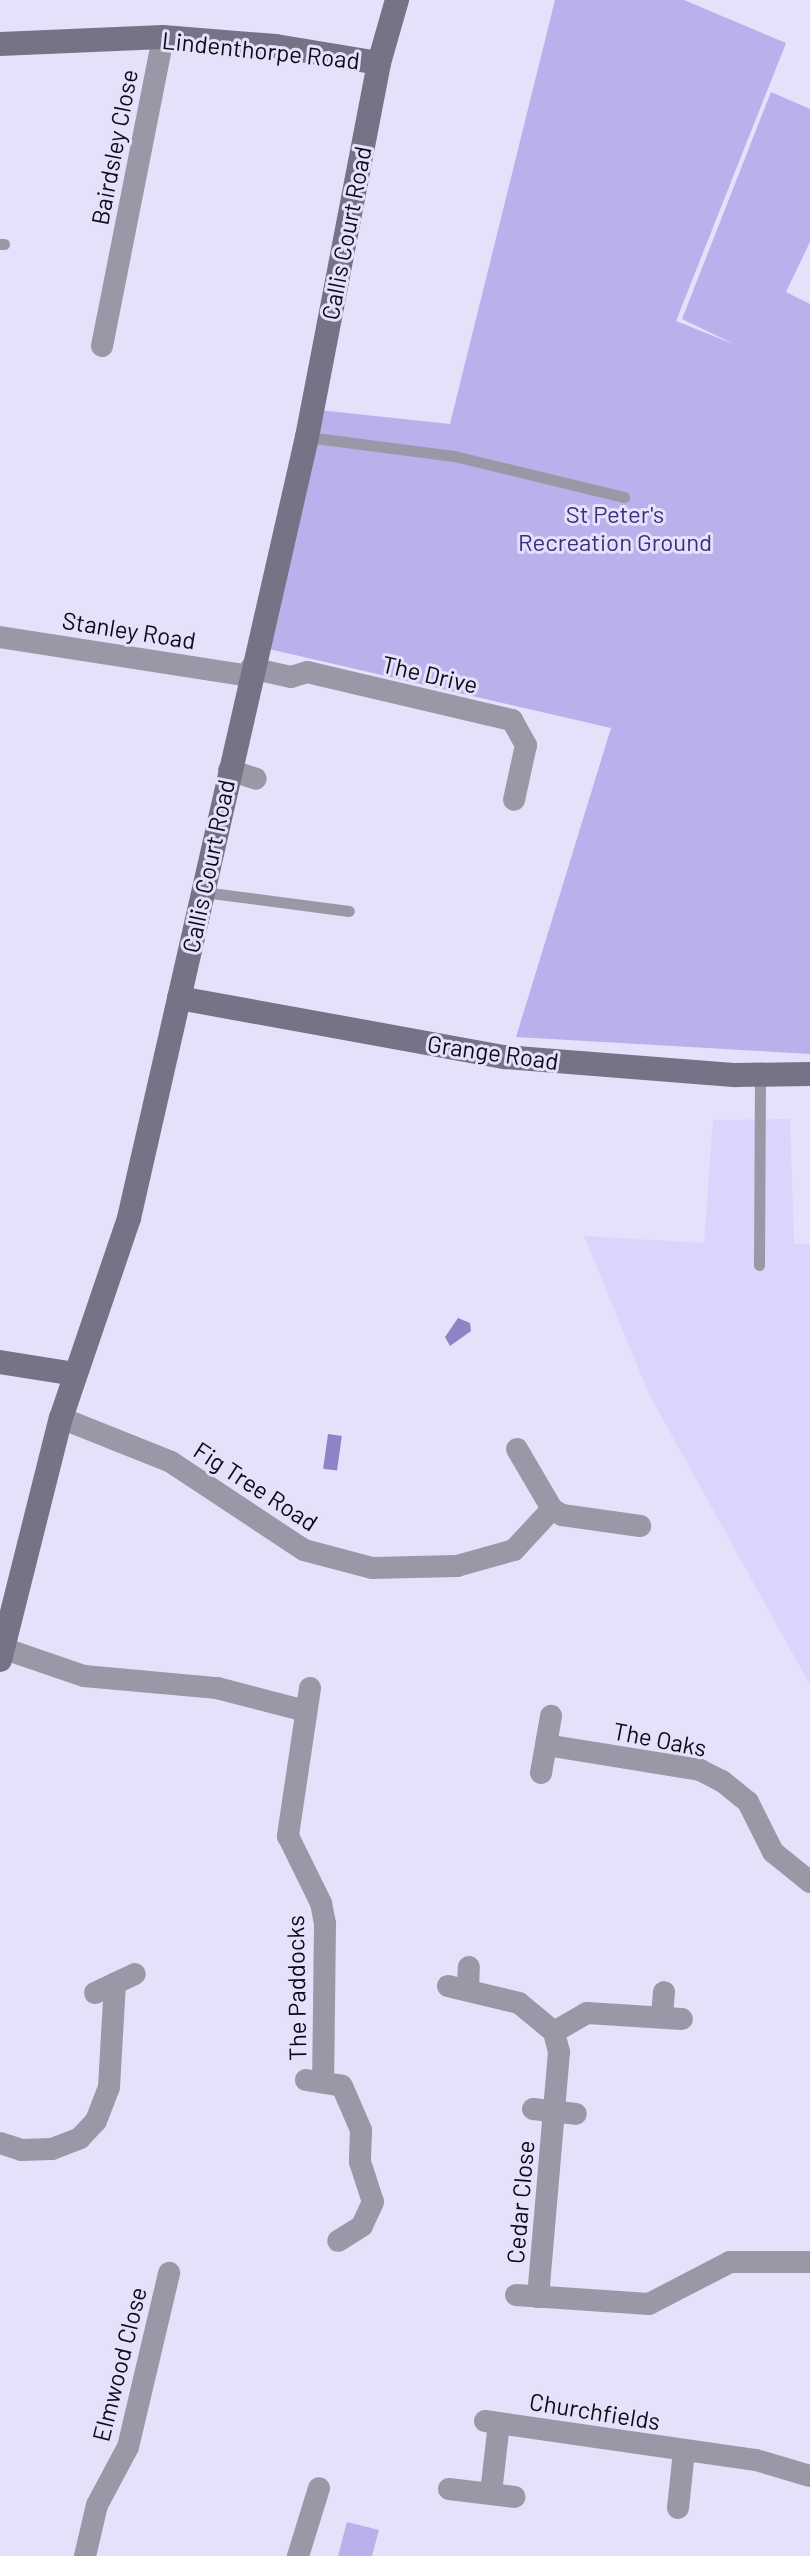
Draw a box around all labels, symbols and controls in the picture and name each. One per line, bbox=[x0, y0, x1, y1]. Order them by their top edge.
street label: Lindenthorpe Road bbox=[161, 25, 361, 75]
street label: Bairdsley Close bbox=[85, 67, 143, 227]
street label: Callis Court Road bbox=[315, 144, 377, 322]
park label: St Peter's Recreation Ground bbox=[518, 500, 712, 556]
street label: Stanley Road bbox=[60, 605, 198, 655]
street label: The Drive bbox=[379, 649, 481, 699]
street label: Callis Court Road bbox=[176, 777, 240, 955]
street label: Grange Road bbox=[426, 1029, 560, 1075]
street label: Fig Tree Road bbox=[189, 1435, 323, 1537]
street label: The Oaks bbox=[611, 1716, 709, 1762]
street label: The Paddocks bbox=[280, 1915, 312, 2061]
street label: Cedar Close bbox=[500, 2139, 540, 2265]
street label: Elmwood Close bbox=[86, 2284, 152, 2444]
street label: Churchfields bbox=[528, 2386, 662, 2436]

